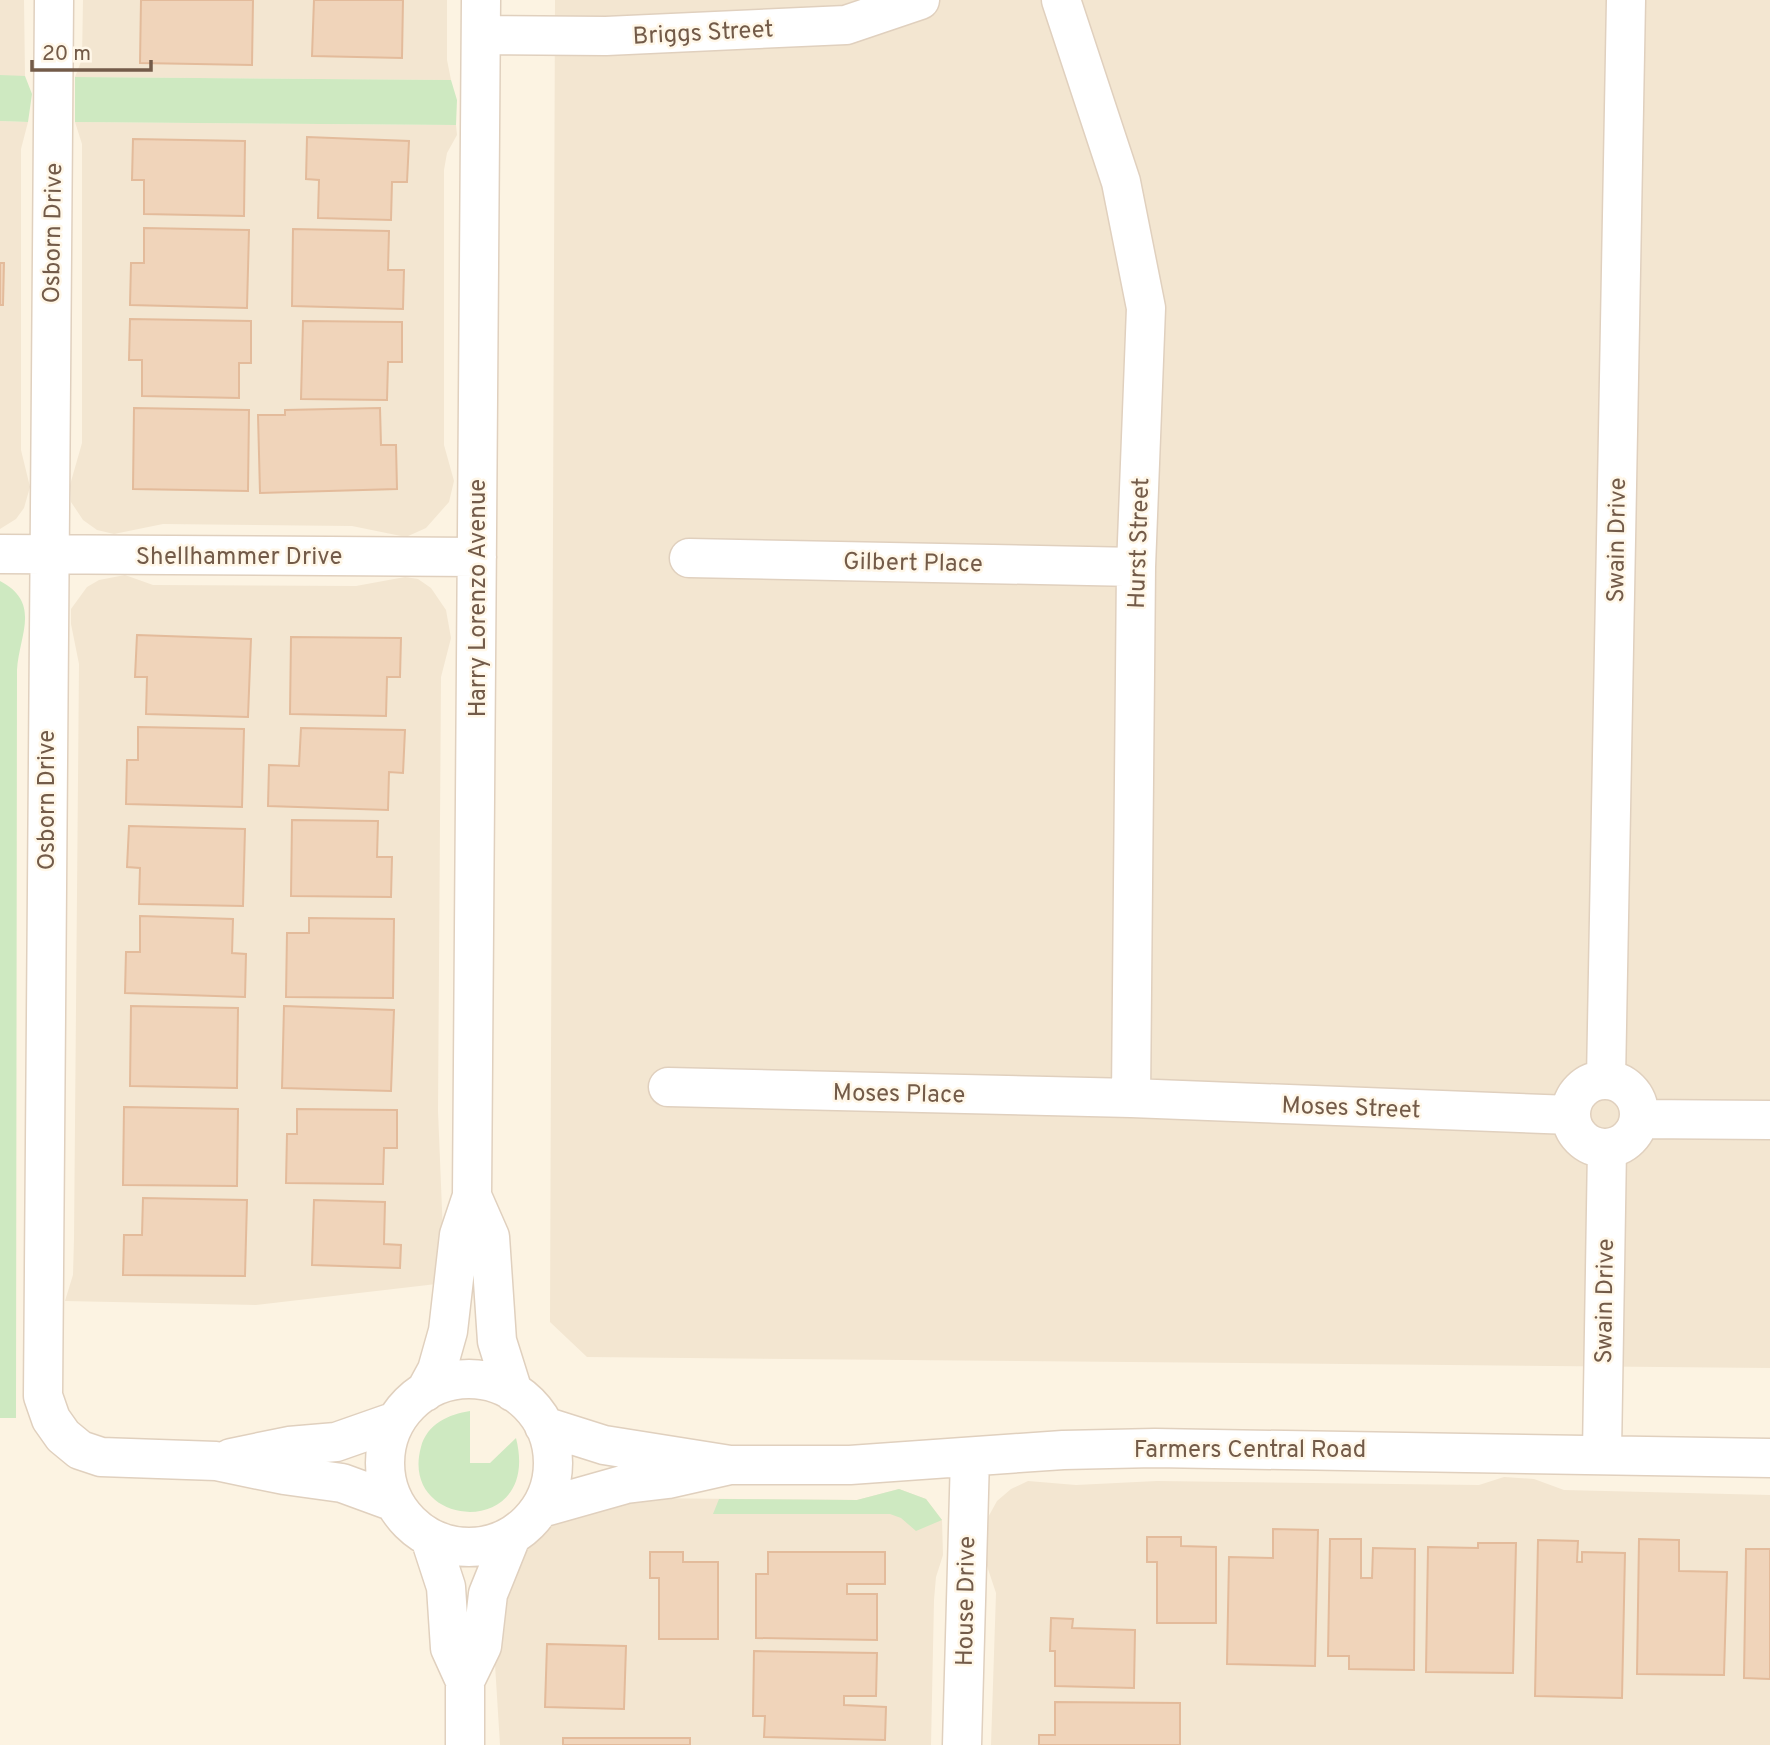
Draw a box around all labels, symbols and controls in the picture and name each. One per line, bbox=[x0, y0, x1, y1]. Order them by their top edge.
street label: Briggs Street bbox=[632, 15, 774, 53]
scale bar bbox=[32, 28, 150, 72]
text: 20 m bbox=[42, 41, 91, 68]
street label: Osborn Drive bbox=[38, 163, 70, 304]
street label: Hurst Street bbox=[1123, 477, 1157, 609]
street label: Swain Drive bbox=[1602, 477, 1634, 603]
street label: Harry Lorenzo Avenue bbox=[464, 479, 494, 717]
street label: Shellhammer Drive bbox=[136, 543, 342, 573]
street label: Gilbert Place bbox=[843, 548, 983, 580]
street label: Osborn Drive bbox=[33, 730, 63, 870]
street label: Moses Place bbox=[832, 1079, 966, 1111]
street label: Moses Street bbox=[1281, 1092, 1421, 1126]
street label: Swain Drive bbox=[1590, 1238, 1622, 1364]
street label: Farmers Central Road bbox=[1134, 1436, 1366, 1466]
street label: House Drive bbox=[951, 1536, 983, 1666]

